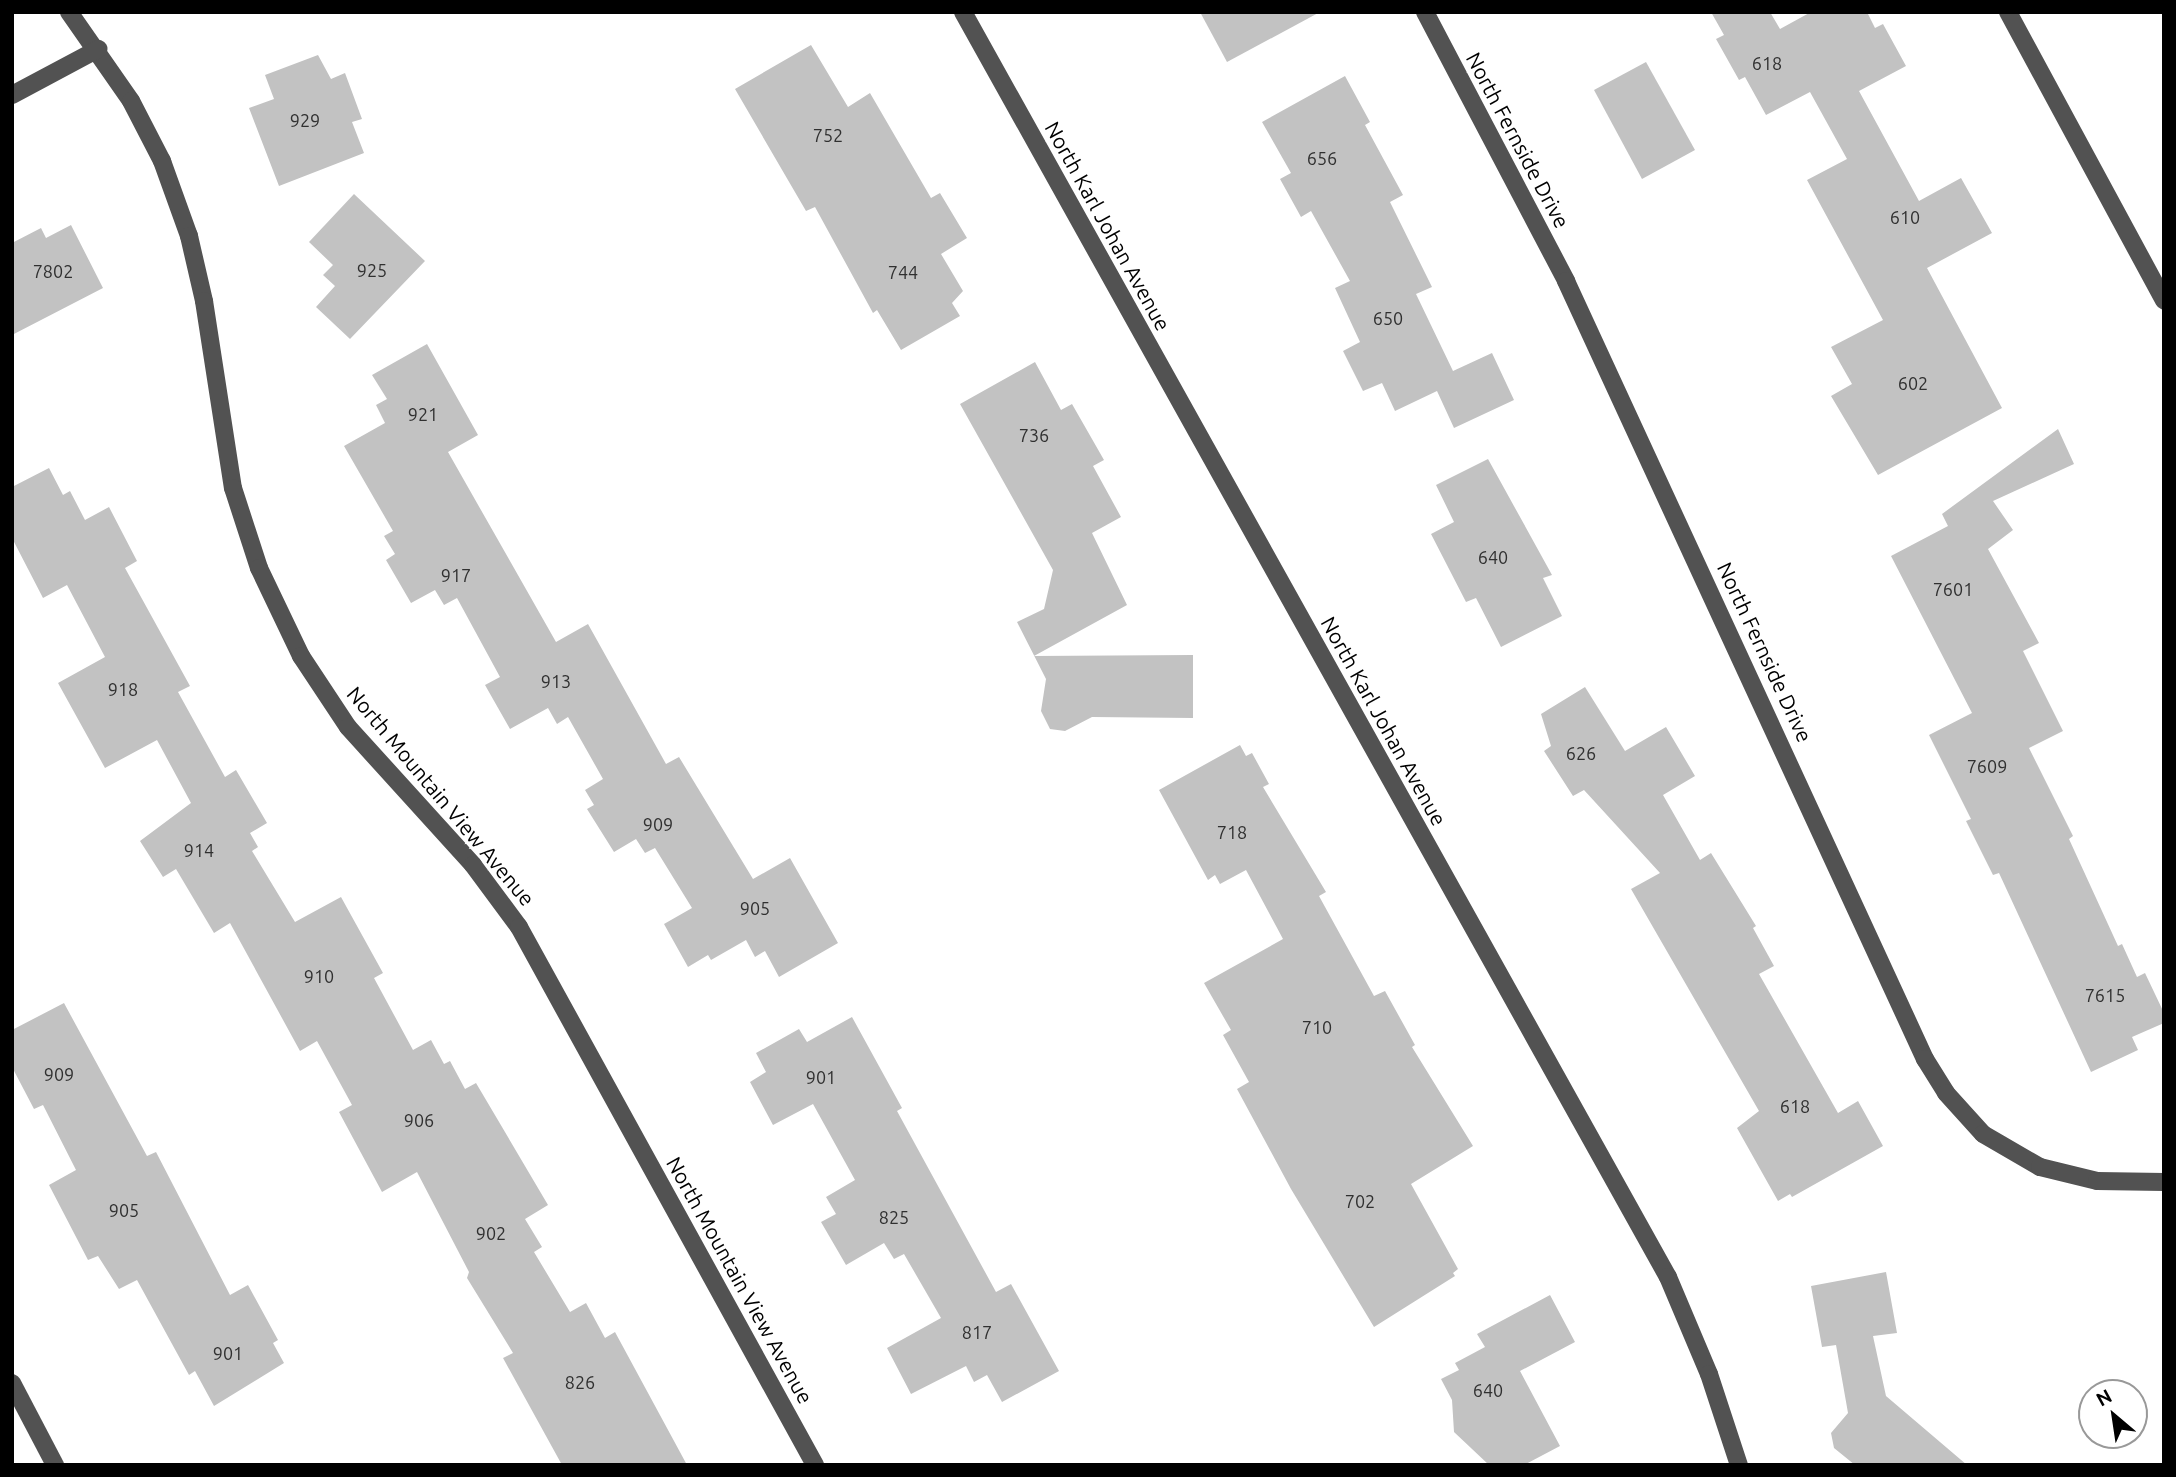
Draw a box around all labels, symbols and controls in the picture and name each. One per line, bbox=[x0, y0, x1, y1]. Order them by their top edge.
street label: North Fernside Drive bbox=[1461, 48, 1575, 232]
house number: 618 bbox=[1752, 52, 1782, 74]
house number: 929 bbox=[290, 109, 320, 131]
street label: North Karl Johan Avenue bbox=[1040, 117, 1176, 335]
house number: 752 bbox=[813, 124, 843, 146]
house number: 656 bbox=[1307, 147, 1337, 169]
house number: 610 bbox=[1890, 206, 1920, 228]
house number: 925 bbox=[357, 259, 387, 281]
house number: 7802 bbox=[33, 260, 73, 282]
house number: 744 bbox=[888, 261, 918, 283]
house number: 650 bbox=[1373, 307, 1403, 329]
house number: 602 bbox=[1898, 372, 1928, 394]
house number: 921 bbox=[408, 403, 438, 425]
house number: 736 bbox=[1019, 424, 1049, 446]
house number: 640 bbox=[1478, 546, 1508, 568]
street label: North Fernside Drive bbox=[1712, 558, 1818, 746]
house number: 917 bbox=[441, 564, 471, 586]
house number: 7601 bbox=[1933, 578, 1973, 600]
street label: North Karl Johan Avenue bbox=[1316, 612, 1452, 830]
house number: 913 bbox=[541, 670, 571, 692]
house number: 918 bbox=[108, 678, 138, 700]
street label: North Mountain View Avenue bbox=[342, 681, 540, 911]
house number: 626 bbox=[1566, 742, 1596, 764]
house number: 7609 bbox=[1967, 755, 2007, 777]
house number: 909 bbox=[643, 813, 673, 835]
house number: 718 bbox=[1217, 821, 1247, 843]
house number: 914 bbox=[184, 839, 214, 861]
house number: 905 bbox=[740, 897, 770, 919]
house number: 910 bbox=[304, 965, 334, 987]
house number: 7615 bbox=[2085, 984, 2125, 1006]
house number: 710 bbox=[1302, 1016, 1332, 1038]
house number: 909 bbox=[44, 1063, 74, 1085]
house number: 901 bbox=[806, 1066, 836, 1088]
house number: 618 bbox=[1780, 1095, 1810, 1117]
house number: 906 bbox=[404, 1109, 434, 1131]
street label: North Mountain View Avenue bbox=[662, 1152, 818, 1408]
house number: 702 bbox=[1345, 1190, 1375, 1212]
house number: 905 bbox=[109, 1199, 139, 1221]
house number: 825 bbox=[879, 1206, 909, 1228]
house number: 902 bbox=[476, 1222, 506, 1244]
house number: 817 bbox=[962, 1321, 992, 1343]
house number: 901 bbox=[213, 1342, 243, 1364]
house number: 826 bbox=[565, 1371, 595, 1393]
house number: 640 bbox=[1473, 1379, 1503, 1401]
north arrow bbox=[2078, 1379, 2148, 1449]
text: N bbox=[2092, 1384, 2115, 1410]

